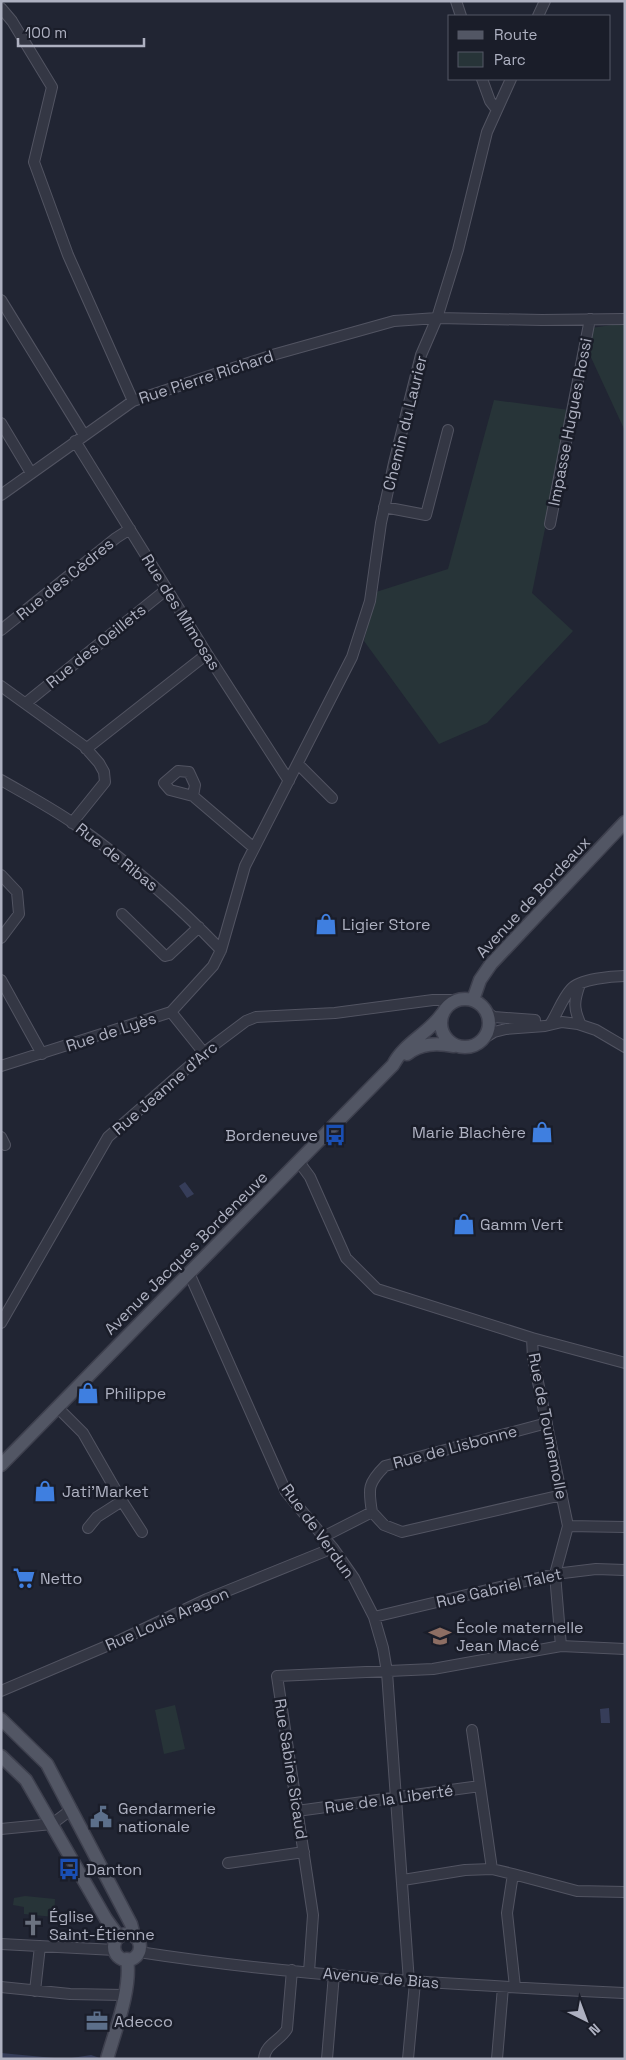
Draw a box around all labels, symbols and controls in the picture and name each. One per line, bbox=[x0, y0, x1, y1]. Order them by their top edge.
scale bar bbox=[18, 15, 144, 47]
legend bbox=[448, 15, 611, 80]
text: 100 m bbox=[25, 23, 67, 42]
text: Route bbox=[494, 25, 538, 44]
text: Parc bbox=[494, 50, 526, 69]
street label: Impasse Hugues Rossi bbox=[543, 336, 597, 508]
street label: Rue Pierre Richard bbox=[136, 345, 276, 409]
street label: Chemin du Laurier bbox=[378, 353, 432, 493]
street label: Rue des Cèdres bbox=[12, 533, 118, 625]
street label: Rue des Mimosas bbox=[137, 550, 225, 674]
street label: Rue des Oeillets bbox=[42, 599, 150, 693]
street label: Rue de Ribas bbox=[71, 818, 163, 896]
street label: Avenue de Bordeaux bbox=[471, 832, 595, 962]
shop icon: Ligier Store bbox=[313, 911, 339, 937]
place label: Ligier Store bbox=[342, 914, 430, 935]
street label: Rue de Lyès bbox=[63, 1008, 159, 1056]
street label: Rue Jeanne d'Arc bbox=[108, 1037, 222, 1139]
shop icon: Marie Blachère bbox=[529, 1119, 555, 1145]
bus stop icon: Bordeneuve bbox=[322, 1122, 348, 1148]
place label: Marie Blachère bbox=[412, 1122, 526, 1143]
place label: Bordeneuve bbox=[225, 1125, 318, 1146]
street label: Avenue Jacques Bordeneuve bbox=[100, 1167, 272, 1339]
shop icon: Gamm Vert bbox=[451, 1211, 477, 1237]
place label: Gamm Vert bbox=[480, 1214, 563, 1235]
street label: Rue de Toumemolle bbox=[524, 1351, 572, 1501]
shop icon: Philippe bbox=[75, 1380, 101, 1406]
place label: Philippe bbox=[105, 1383, 166, 1404]
street label: Rue de Lisbonne bbox=[391, 1420, 519, 1474]
shop icon: Jati'Market bbox=[32, 1478, 58, 1504]
street label: Rue de Verdun bbox=[277, 1480, 359, 1582]
place label: Jati'Market bbox=[62, 1481, 149, 1502]
street label: Rue Gabriel Talet bbox=[434, 1563, 564, 1613]
supermarket icon: Netto bbox=[11, 1565, 37, 1591]
place label: Netto bbox=[40, 1568, 83, 1589]
street label: Rue Louis Aragon bbox=[102, 1582, 232, 1656]
place label: École maternelle Jean Macé bbox=[456, 1617, 584, 1656]
school or university icon: École maternelle Jean Macé bbox=[427, 1623, 453, 1649]
street label: Rue Sabine Sicaud bbox=[269, 1697, 313, 1841]
street label: Rue de la Liberté bbox=[323, 1780, 455, 1818]
place label: Gendarmerie nationale bbox=[118, 1798, 216, 1837]
public building icon: Gendarmerie nationale bbox=[88, 1804, 114, 1830]
bus stop icon: Danton bbox=[56, 1856, 82, 1882]
place label: Danton bbox=[86, 1859, 142, 1880]
place label: Église Saint-Étienne bbox=[49, 1906, 155, 1945]
church icon: Église Saint-Étienne bbox=[20, 1912, 46, 1938]
street label: Avenue de Bias bbox=[322, 1962, 440, 1994]
north arrow bbox=[561, 1995, 611, 2045]
office icon: Adecco bbox=[84, 2008, 110, 2034]
place label: Adecco bbox=[114, 2011, 173, 2032]
text: N bbox=[585, 2020, 604, 2039]

